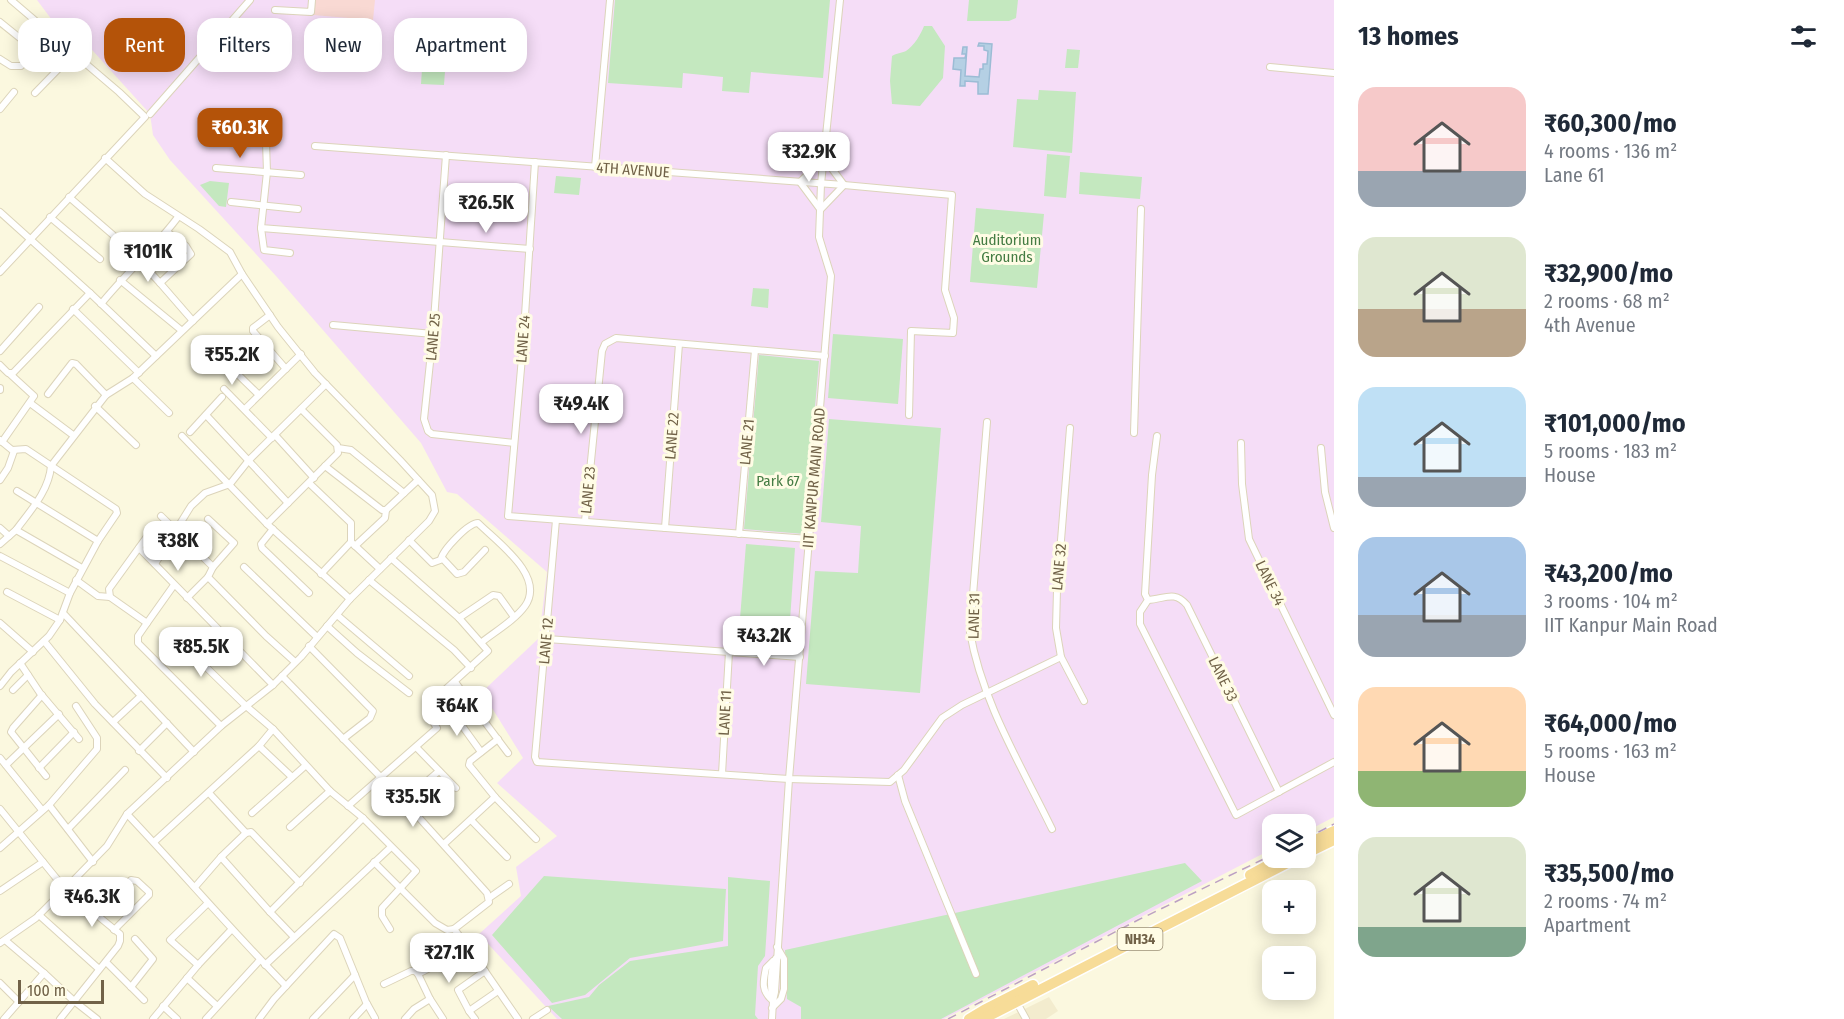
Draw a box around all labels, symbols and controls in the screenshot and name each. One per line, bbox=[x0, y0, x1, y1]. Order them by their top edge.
chip: Buy bbox=[18, 18, 92, 72]
chip: Rent bbox=[104, 18, 185, 72]
chip: Filters bbox=[197, 18, 292, 72]
chip: New bbox=[304, 18, 382, 72]
chip: Apartment bbox=[394, 18, 527, 72]
icon: filters bbox=[1787, 20, 1820, 53]
text: 13 homes bbox=[1358, 21, 1459, 52]
pin: ₹60.3K bbox=[191, 108, 289, 159]
text: ₹60,300/mo bbox=[1544, 108, 1677, 139]
icon: home bbox=[1406, 111, 1478, 183]
text: ₹60.3K bbox=[211, 115, 269, 139]
pin: ₹32.9K bbox=[760, 132, 858, 183]
text: ₹32.9K bbox=[782, 139, 836, 163]
text: 4 rooms · 136 m² bbox=[1544, 139, 1677, 163]
street label: 4TH AVENUE bbox=[596, 158, 670, 182]
text: Lane 61 bbox=[1544, 163, 1604, 187]
pin: ₹26.5K bbox=[437, 183, 535, 234]
text: ₹26.5K bbox=[458, 190, 514, 214]
park label: Auditorium Grounds bbox=[973, 231, 1041, 266]
pin: ₹101K bbox=[106, 232, 190, 283]
text: ₹101K bbox=[124, 239, 172, 263]
text: ₹32,900/mo bbox=[1544, 258, 1673, 289]
icon: home bbox=[1406, 261, 1478, 333]
text: 2 rooms · 68 m² bbox=[1544, 289, 1670, 313]
street label: LANE 25 bbox=[422, 312, 444, 362]
text: 4th Avenue bbox=[1544, 313, 1636, 337]
street label: LANE 24 bbox=[512, 315, 534, 363]
pin: ₹55.2K bbox=[183, 335, 281, 386]
text: ₹55.2K bbox=[205, 342, 259, 366]
pin: ₹49.4K bbox=[532, 384, 630, 435]
text: ₹49.4K bbox=[553, 391, 609, 415]
street label: IIT KANPUR MAIN ROAD bbox=[799, 407, 829, 549]
text: ₹101,000/mo bbox=[1544, 408, 1686, 439]
street label: LANE 22 bbox=[661, 411, 683, 460]
icon: home bbox=[1406, 411, 1478, 483]
street label: LANE 21 bbox=[736, 418, 758, 466]
text: 5 rooms · 183 m² bbox=[1544, 439, 1677, 463]
text: House bbox=[1544, 463, 1596, 487]
street label: LANE 23 bbox=[577, 465, 599, 514]
park label: Park 67 bbox=[756, 472, 800, 490]
pin: ₹38K bbox=[142, 521, 214, 572]
text: ₹38K bbox=[157, 528, 199, 552]
street label: LANE 32 bbox=[1048, 542, 1070, 591]
street label: LANE 34 bbox=[1251, 557, 1289, 609]
text: ₹43,200/mo bbox=[1544, 558, 1673, 589]
icon: home bbox=[1406, 561, 1478, 633]
text: 3 rooms · 104 m² bbox=[1544, 589, 1678, 613]
street label: LANE 31 bbox=[965, 593, 983, 639]
text: IIT Kanpur Main Road bbox=[1544, 613, 1718, 637]
pin: ₹43.2K bbox=[715, 616, 813, 667]
street label: LANE 12 bbox=[535, 617, 557, 665]
text: ₹43.2K bbox=[737, 623, 791, 647]
pin: ₹85.5K bbox=[152, 627, 250, 678]
text: ₹85.5K bbox=[173, 634, 229, 658]
street label: LANE 33 bbox=[1204, 654, 1242, 705]
pin: ₹64K bbox=[421, 686, 493, 737]
street label: LANE 11 bbox=[715, 690, 735, 736]
text: ₹64K bbox=[436, 693, 478, 717]
text: ₹64,000/mo bbox=[1544, 708, 1677, 739]
icon: home bbox=[1406, 711, 1478, 783]
text: 5 rooms · 163 m² bbox=[1544, 739, 1677, 763]
text: House bbox=[1544, 763, 1596, 787]
pin: ₹35.5K bbox=[364, 777, 462, 828]
text: ₹35.5K bbox=[385, 784, 441, 808]
map controls bbox=[1262, 814, 1316, 1000]
button: layers bbox=[1262, 814, 1316, 868]
text: ₹35,500/mo bbox=[1544, 858, 1674, 889]
icon: home bbox=[1406, 861, 1478, 933]
pin: ₹46.3K bbox=[43, 877, 141, 928]
button: + bbox=[1262, 880, 1316, 934]
text: ₹46.3K bbox=[64, 884, 120, 908]
text: 2 rooms · 74 m² bbox=[1544, 889, 1667, 913]
text: Apartment bbox=[1544, 913, 1631, 937]
road number: NH34 bbox=[1118, 928, 1162, 950]
pin: ₹27.1K bbox=[400, 933, 498, 984]
text: ₹27.1K bbox=[424, 940, 474, 964]
button: − bbox=[1262, 946, 1316, 1000]
scale bar bbox=[18, 977, 104, 1004]
text: 100 m bbox=[27, 981, 66, 1000]

